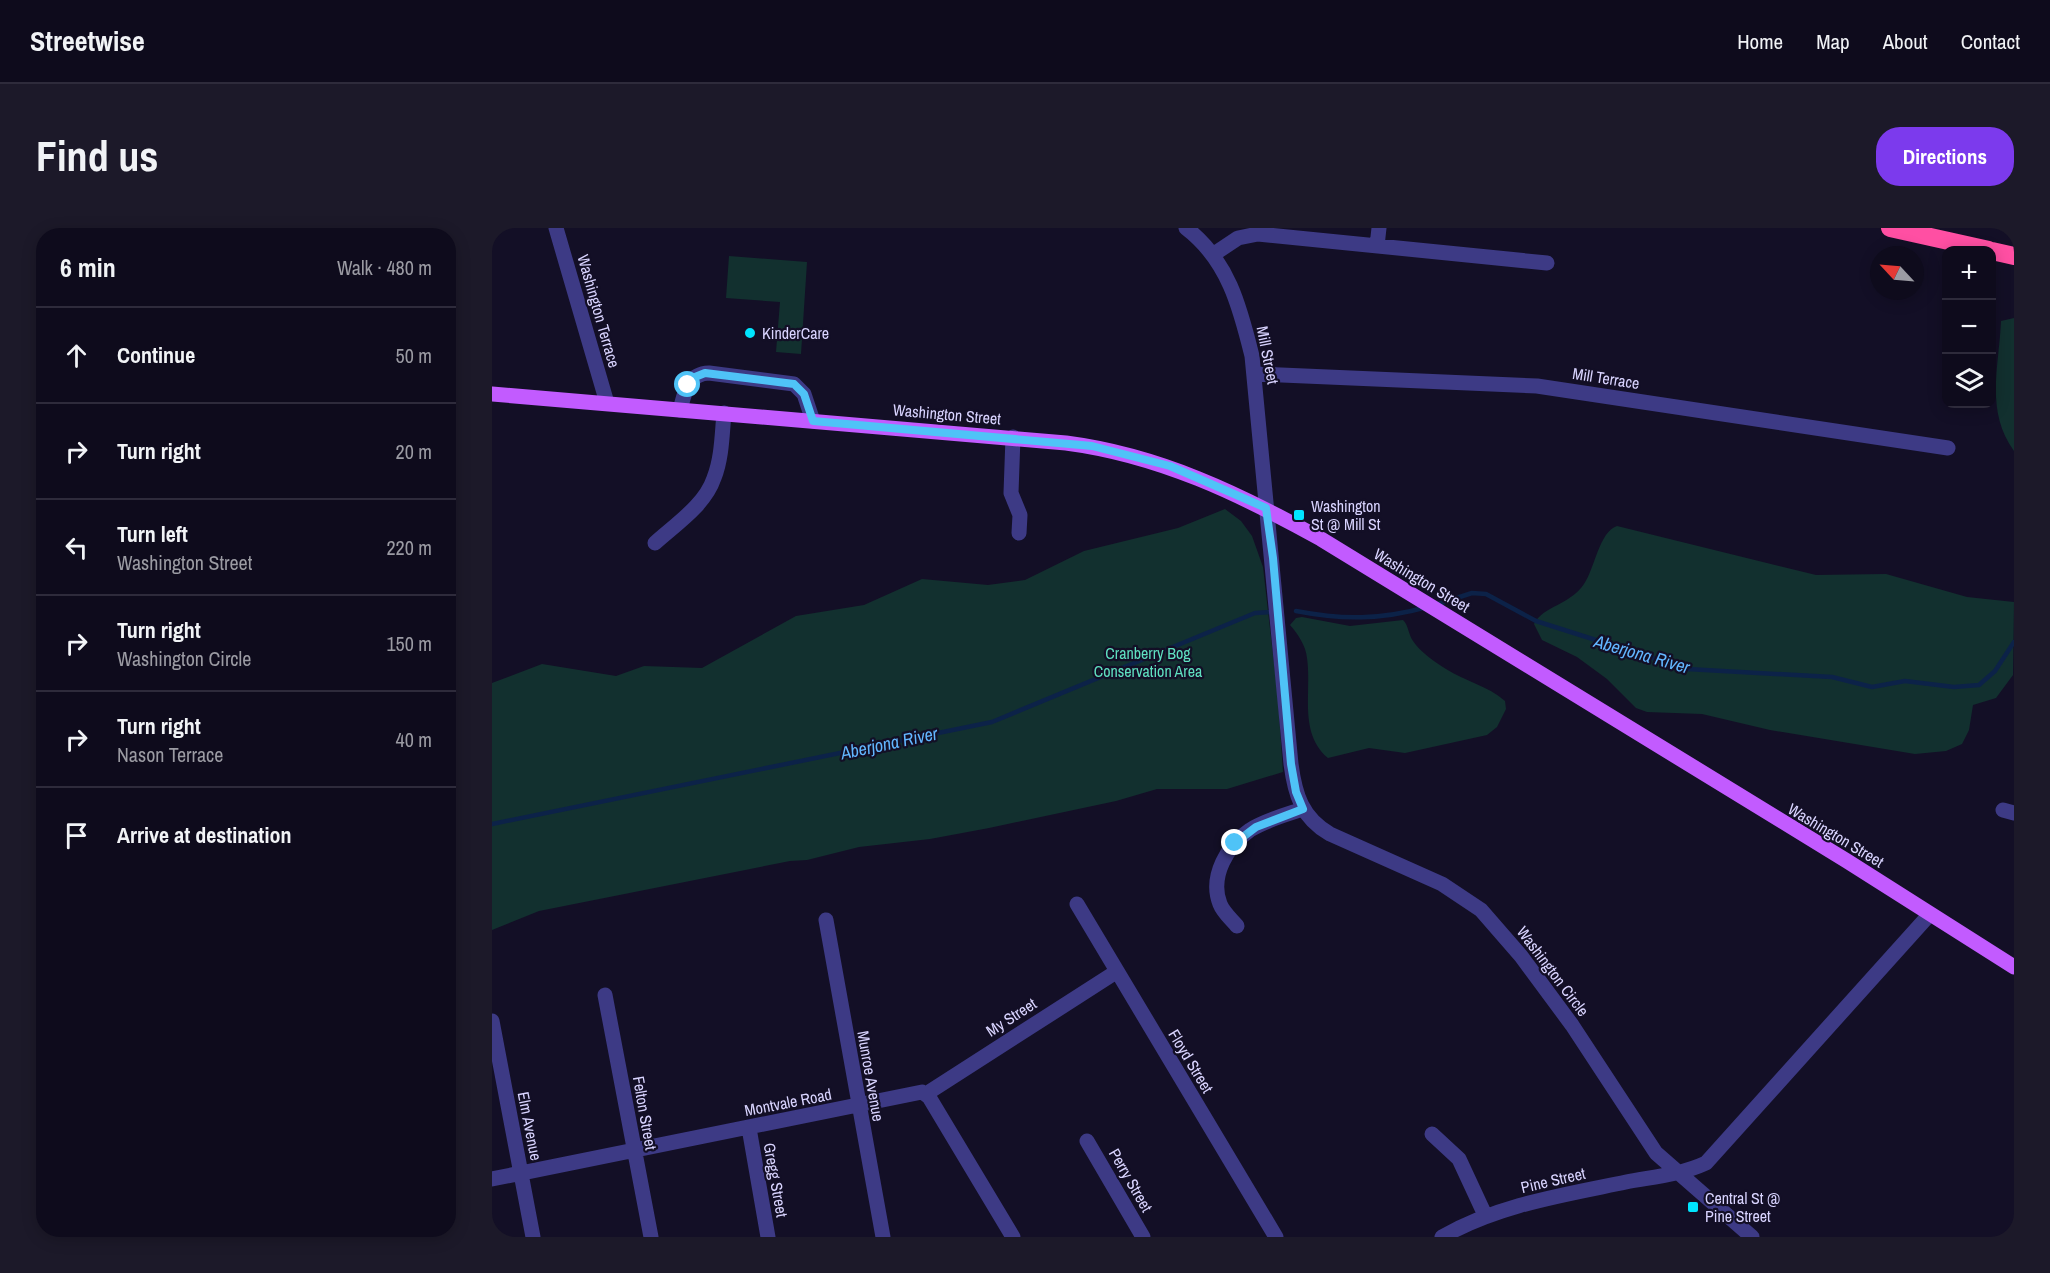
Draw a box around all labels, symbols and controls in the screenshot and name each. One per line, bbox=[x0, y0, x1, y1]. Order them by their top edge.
text: Streetwise bbox=[30, 22, 145, 60]
text: Home bbox=[1737, 27, 1783, 56]
text: Map bbox=[1816, 27, 1850, 56]
text: About bbox=[1883, 27, 1928, 56]
text: Contact bbox=[1961, 27, 2020, 56]
button: Directions bbox=[1876, 127, 2014, 186]
text: Find us bbox=[36, 128, 158, 184]
north arrow bbox=[1870, 246, 1924, 300]
map controls bbox=[1942, 246, 1996, 408]
button: + bbox=[1942, 246, 1996, 300]
text: 6 min bbox=[60, 250, 116, 285]
street label: Washington Terrace bbox=[572, 252, 626, 370]
text: Walk · 480 m bbox=[337, 254, 432, 281]
button: − bbox=[1942, 300, 1996, 354]
place label: KinderCare bbox=[762, 322, 829, 344]
street label: Mill Street bbox=[1252, 324, 1284, 386]
marker: KinderCare bbox=[743, 326, 757, 340]
icon: ahead bbox=[60, 339, 93, 372]
text: Continue bbox=[117, 340, 195, 370]
text: 50 m bbox=[396, 342, 432, 369]
button: layers bbox=[1942, 354, 1996, 408]
street label: Mill Terrace bbox=[1571, 362, 1641, 394]
route start bbox=[674, 371, 700, 397]
street label: Washington Street bbox=[892, 398, 1002, 430]
icon: right bbox=[60, 435, 93, 468]
text: Turn right bbox=[117, 436, 201, 466]
text: 20 m bbox=[396, 438, 432, 465]
place label: Washington St @ Mill St bbox=[1311, 495, 1381, 535]
marker: Washington St @ Mill St bbox=[1292, 508, 1306, 522]
text: Turn left bbox=[117, 519, 188, 549]
icon: left bbox=[60, 531, 93, 564]
text: 220 m bbox=[386, 534, 432, 561]
street label: Washington Street bbox=[1370, 543, 1474, 617]
text: Washington Street bbox=[117, 549, 252, 576]
text: Turn right bbox=[117, 615, 201, 645]
icon: right bbox=[60, 627, 93, 660]
water label: Aberjona River bbox=[1590, 628, 1694, 680]
text: 150 m bbox=[386, 630, 432, 657]
park label: Cranberry Bog Conservation Area bbox=[1094, 642, 1203, 682]
text: Washington Circle bbox=[117, 645, 251, 672]
text: Turn right bbox=[117, 711, 201, 741]
water label: Aberjona River bbox=[837, 720, 941, 766]
icon: right bbox=[60, 723, 93, 756]
text: 40 m bbox=[396, 726, 432, 753]
text: Nason Terrace bbox=[117, 741, 223, 768]
street label: Washington Street bbox=[1784, 798, 1888, 872]
icon: arrive bbox=[60, 819, 93, 852]
text: Arrive at destination bbox=[117, 820, 291, 850]
route end bbox=[1221, 829, 1247, 855]
street label: Washington Circle bbox=[1512, 921, 1594, 1021]
street label: My Street bbox=[981, 992, 1041, 1042]
street label: Floyd Street bbox=[1163, 1025, 1219, 1097]
street label: Munroe Avenue bbox=[852, 1029, 890, 1123]
street label: Felton Street bbox=[628, 1074, 662, 1152]
street label: Montvale Road bbox=[743, 1083, 833, 1121]
street label: Elm Avenue bbox=[513, 1090, 547, 1162]
street label: Gregg Street bbox=[759, 1141, 793, 1219]
street label: Perry Street bbox=[1104, 1144, 1158, 1216]
street label: Pine Street bbox=[1519, 1162, 1588, 1198]
place label: Central St @ Pine Street bbox=[1705, 1187, 1780, 1227]
marker: Central St @ Pine Street bbox=[1686, 1200, 1700, 1214]

